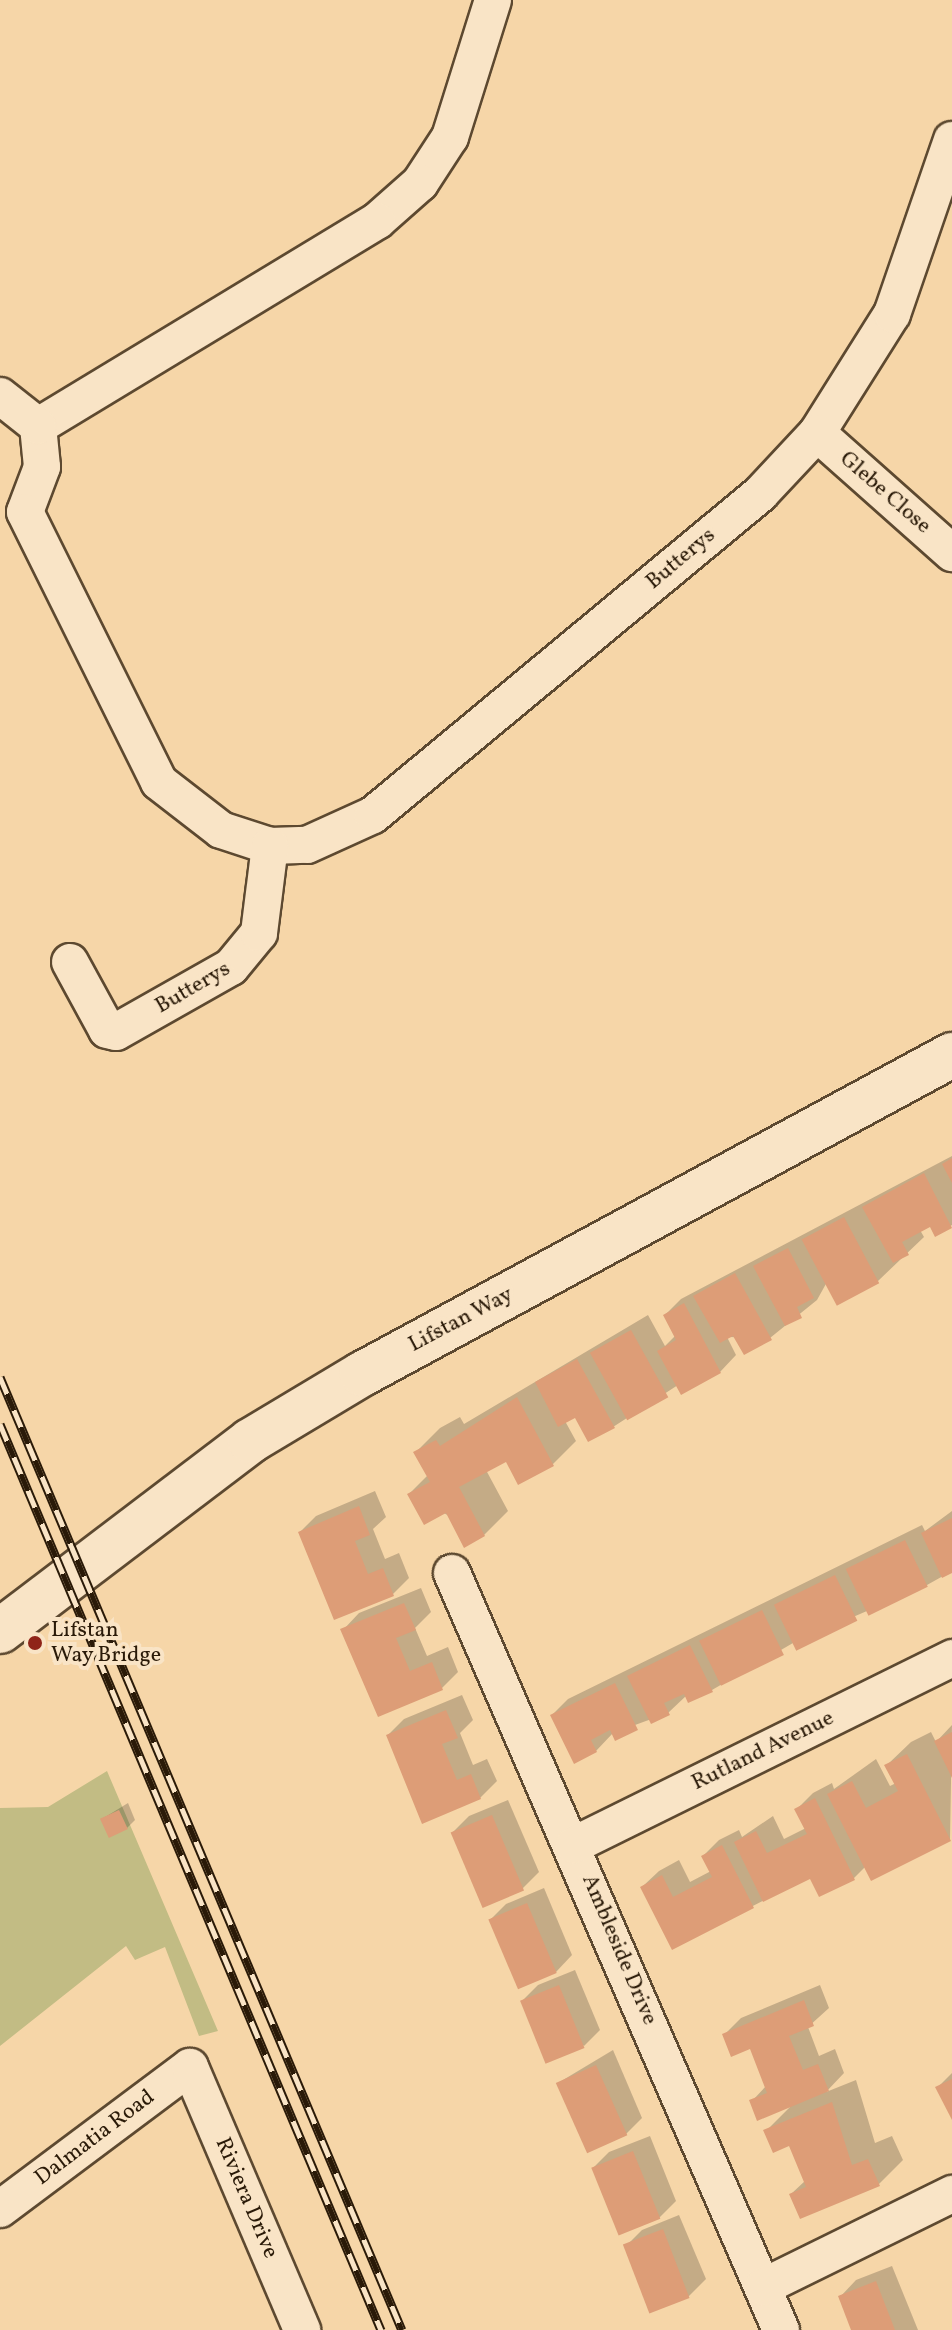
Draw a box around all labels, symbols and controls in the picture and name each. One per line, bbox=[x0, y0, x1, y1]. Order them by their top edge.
street label: Glebe Close bbox=[834, 446, 936, 540]
street label: Butterys bbox=[641, 523, 721, 595]
street label: Butterys bbox=[151, 956, 235, 1020]
street label: Lifstan Way bbox=[404, 1281, 518, 1359]
place label: Lifstan Way Bridge bbox=[51, 1617, 162, 1668]
marker: Lifstan Way Bridge bbox=[26, 1634, 44, 1652]
street label: Rutland Avenue bbox=[688, 1705, 838, 1797]
street label: Ambleside Drive bbox=[575, 1871, 663, 2029]
street label: Dalmatia Road bbox=[30, 2084, 160, 2192]
street label: Riviera Drive bbox=[209, 2134, 283, 2262]

